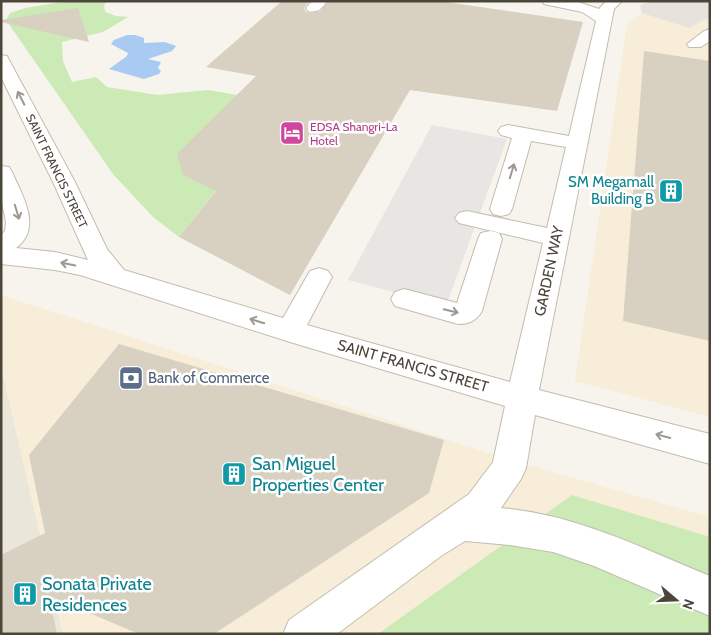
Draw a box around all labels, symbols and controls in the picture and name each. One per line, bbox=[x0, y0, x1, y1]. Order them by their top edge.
one-way arrow bbox=[16, 91, 25, 106]
street label: SAINT FRANCIS STREET bbox=[23, 112, 91, 231]
place label: EDSA Shangri-La Hotel bbox=[310, 119, 398, 148]
hotel icon: EDSA Shangri-La Hotel bbox=[279, 120, 305, 146]
one-way arrow bbox=[507, 163, 517, 179]
place label: SM Megamall Building B bbox=[568, 173, 654, 208]
building icon: SM Megamall Building B bbox=[658, 178, 684, 204]
one-way arrow bbox=[12, 204, 22, 220]
street label: GARDEN WAY bbox=[531, 224, 567, 318]
one-way arrow bbox=[61, 259, 77, 268]
one-way arrow bbox=[442, 307, 458, 317]
one-way arrow bbox=[250, 315, 266, 325]
street label: SAINT FRANCIS STREET bbox=[336, 336, 490, 396]
bank icon: Bank of Commerce bbox=[118, 365, 144, 391]
place label: Bank of Commerce bbox=[148, 369, 270, 387]
one-way arrow bbox=[655, 431, 671, 441]
place label: San Miguel Properties Center bbox=[252, 453, 384, 496]
building icon: San Miguel Properties Center bbox=[221, 461, 247, 487]
place label: Sonata Private Residences bbox=[42, 573, 152, 616]
north arrow bbox=[651, 575, 701, 625]
building icon: Sonata Private Residences bbox=[12, 581, 38, 607]
text: N bbox=[678, 597, 698, 612]

